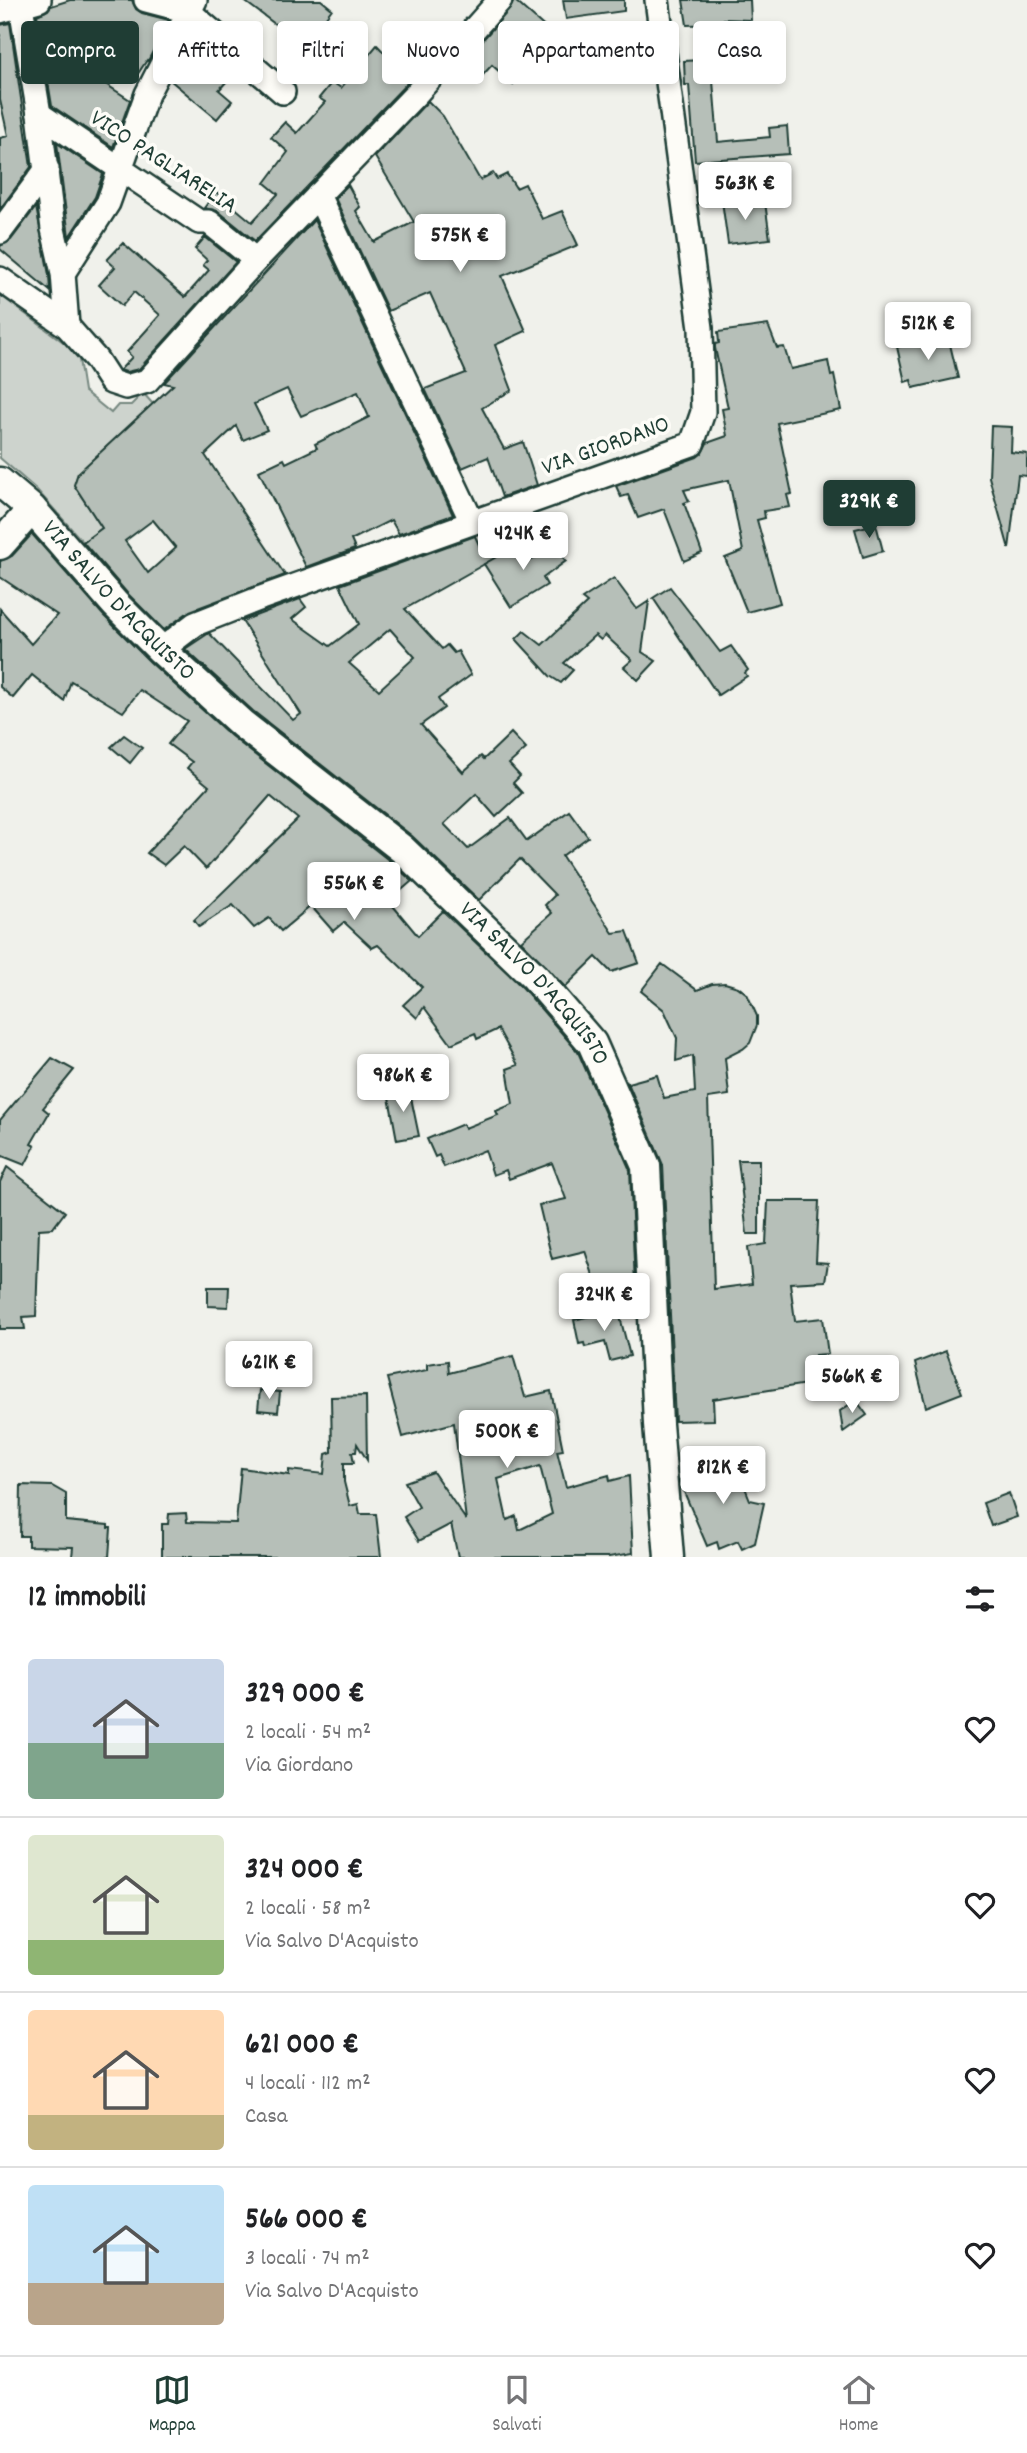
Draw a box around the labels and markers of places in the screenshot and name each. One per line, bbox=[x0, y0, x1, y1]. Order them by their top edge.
pin: 563K € bbox=[688, 162, 802, 222]
pin: 575K € bbox=[403, 215, 517, 274]
pin: 512K € bbox=[871, 302, 985, 362]
pin: 329K € bbox=[812, 480, 926, 540]
pin: 424K € bbox=[466, 512, 580, 572]
pin: 556K € bbox=[297, 862, 411, 922]
pin: 986K € bbox=[346, 1054, 460, 1114]
pin: 324K € bbox=[547, 1274, 661, 1333]
pin: 621K € bbox=[212, 1342, 326, 1401]
pin: 566K € bbox=[795, 1356, 909, 1415]
pin: 500K € bbox=[450, 1410, 564, 1470]
pin: 812K € bbox=[666, 1446, 780, 1506]

